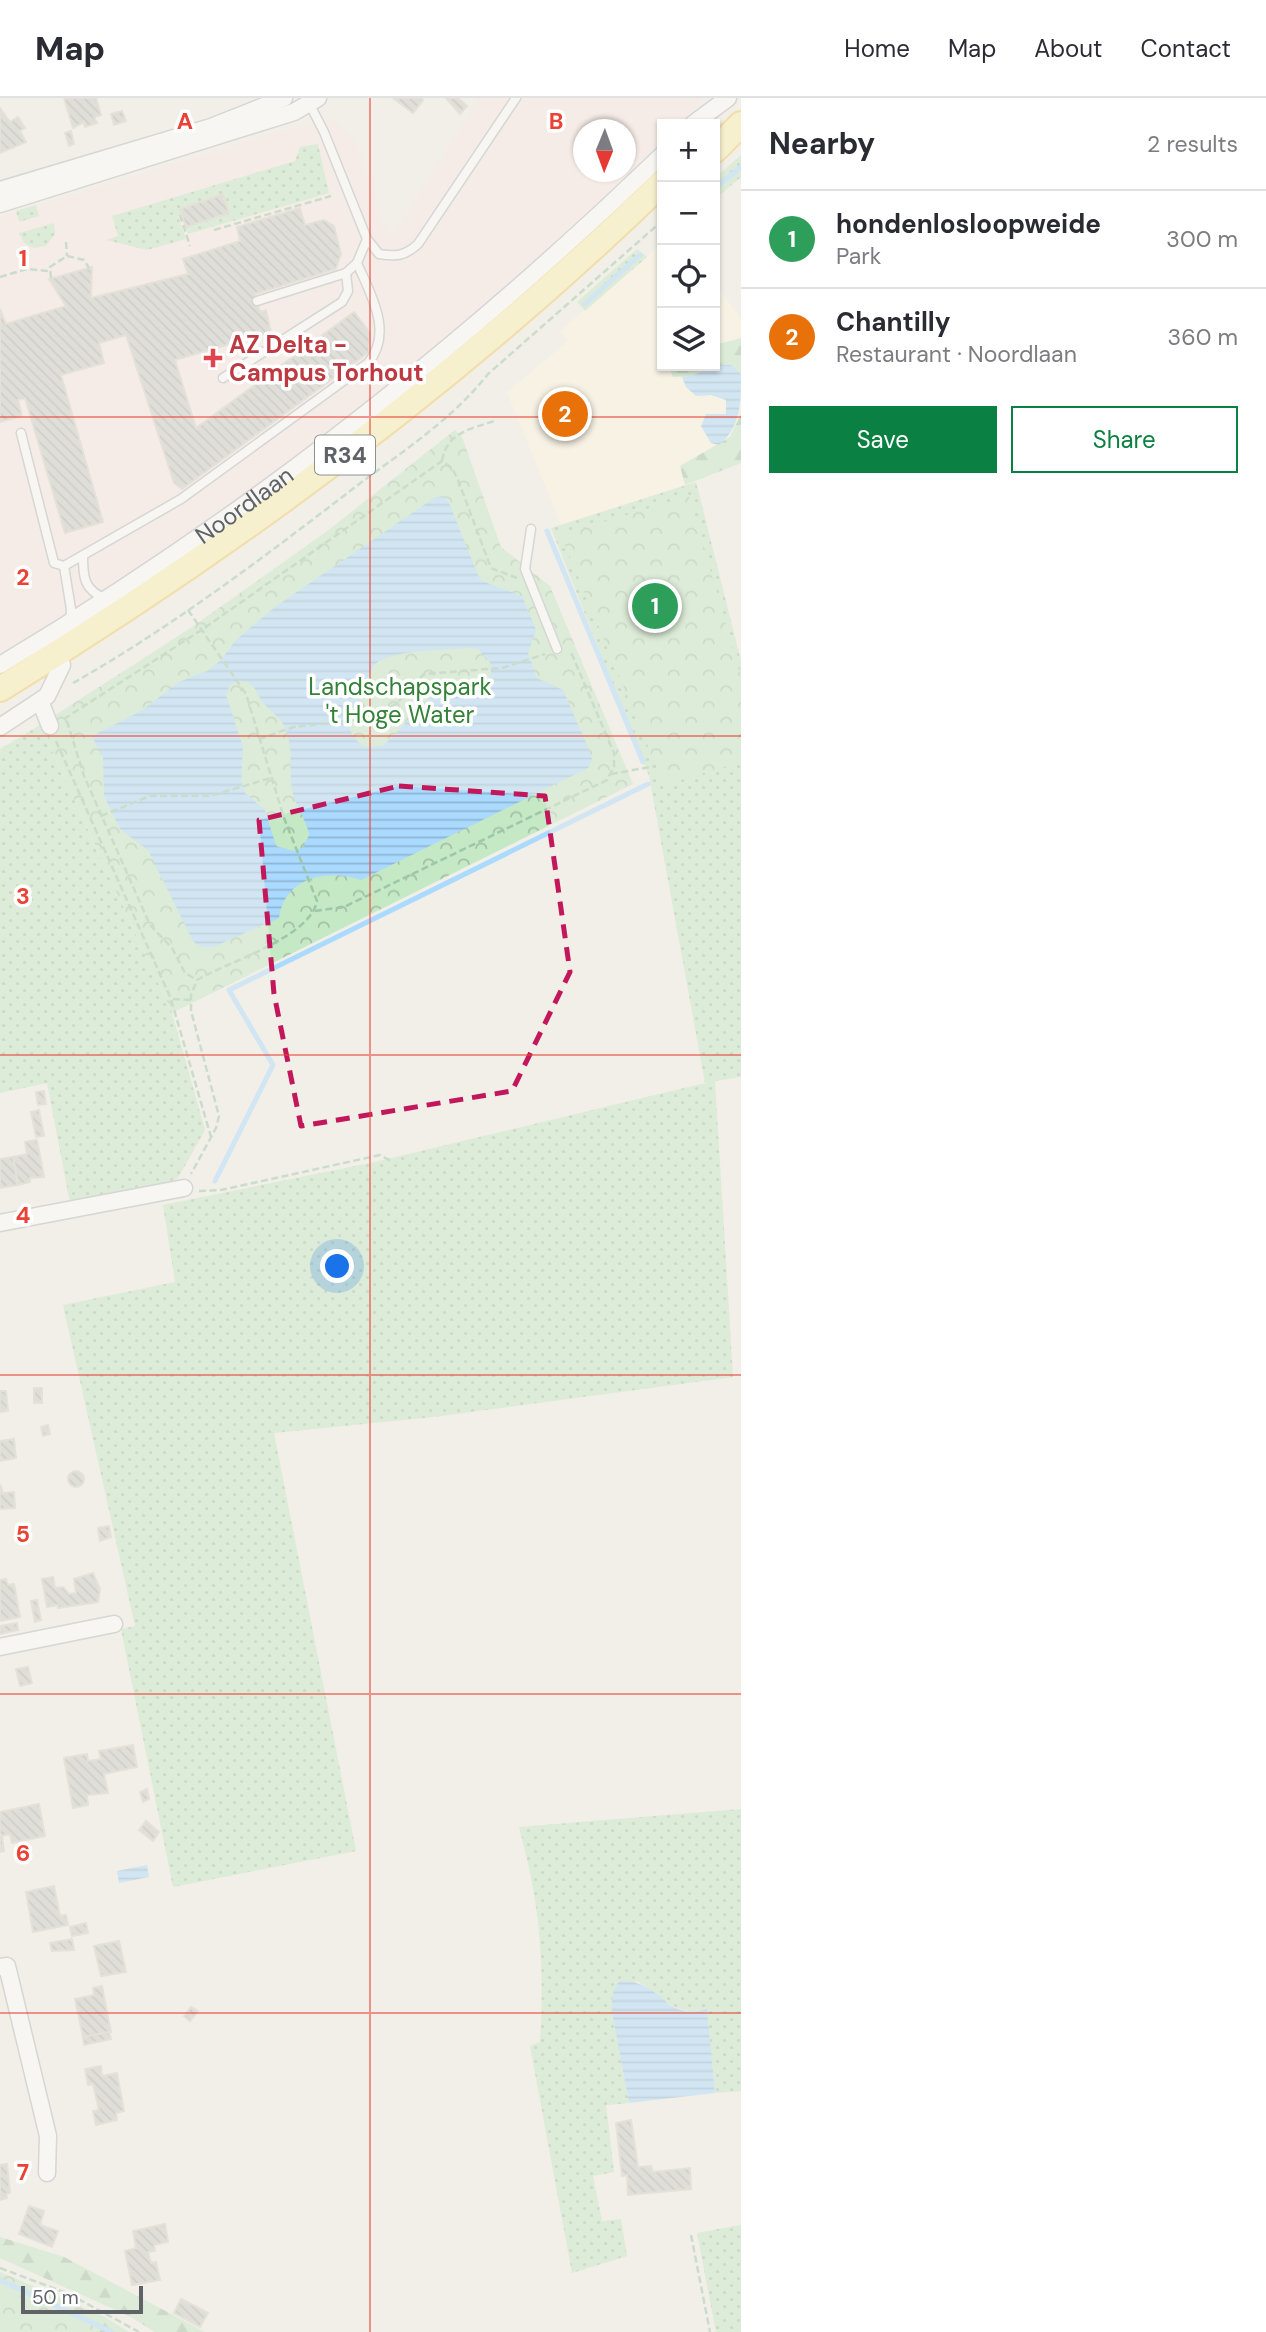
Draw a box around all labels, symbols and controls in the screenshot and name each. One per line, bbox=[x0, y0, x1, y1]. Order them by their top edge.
text: Map bbox=[35, 27, 105, 70]
text: Home bbox=[844, 33, 910, 64]
text: Map bbox=[948, 33, 996, 64]
text: About bbox=[1034, 33, 1103, 64]
text: Contact bbox=[1141, 33, 1231, 64]
text: A bbox=[177, 106, 193, 136]
text: B bbox=[549, 106, 563, 136]
north arrow bbox=[573, 119, 636, 182]
map controls bbox=[657, 119, 720, 371]
button: + bbox=[657, 119, 720, 182]
text: Nearby bbox=[769, 124, 875, 163]
text: 2 results bbox=[1147, 129, 1238, 159]
button: − bbox=[657, 182, 720, 245]
text: hondenlosloopweide bbox=[836, 207, 1101, 241]
text: 1 bbox=[788, 224, 796, 254]
text: 300 m bbox=[1166, 224, 1238, 254]
text: Park bbox=[836, 241, 881, 271]
text: 1 bbox=[19, 243, 27, 273]
button: locate bbox=[657, 245, 720, 308]
text: Chantilly bbox=[836, 305, 951, 339]
button: layers bbox=[657, 308, 720, 371]
text: 2 bbox=[785, 322, 799, 352]
text: 360 m bbox=[1168, 322, 1238, 352]
place label: AZ Delta - Campus Torhout bbox=[229, 329, 424, 388]
text: Restaurant · Noordlaan bbox=[836, 339, 1077, 369]
marker: AZ Delta - Campus Torhout bbox=[203, 348, 223, 368]
pin: 2 bbox=[542, 388, 588, 440]
button: Save bbox=[769, 406, 997, 473]
button: Share bbox=[1011, 406, 1238, 473]
road number: R34 bbox=[315, 436, 375, 474]
street label: Noordlaan bbox=[189, 459, 299, 550]
text: 2 bbox=[16, 562, 30, 592]
pin: 1 bbox=[632, 580, 678, 632]
park label: Landschapspark 't Hoge Water bbox=[308, 671, 492, 730]
text: 3 bbox=[16, 881, 30, 911]
text: 4 bbox=[16, 1200, 31, 1230]
your location bbox=[320, 1249, 354, 1283]
text: 5 bbox=[16, 1519, 30, 1549]
text: 6 bbox=[16, 1838, 30, 1868]
text: 7 bbox=[17, 2157, 29, 2187]
scale bar bbox=[21, 2283, 144, 2315]
text: 50 m bbox=[32, 2285, 79, 2310]

